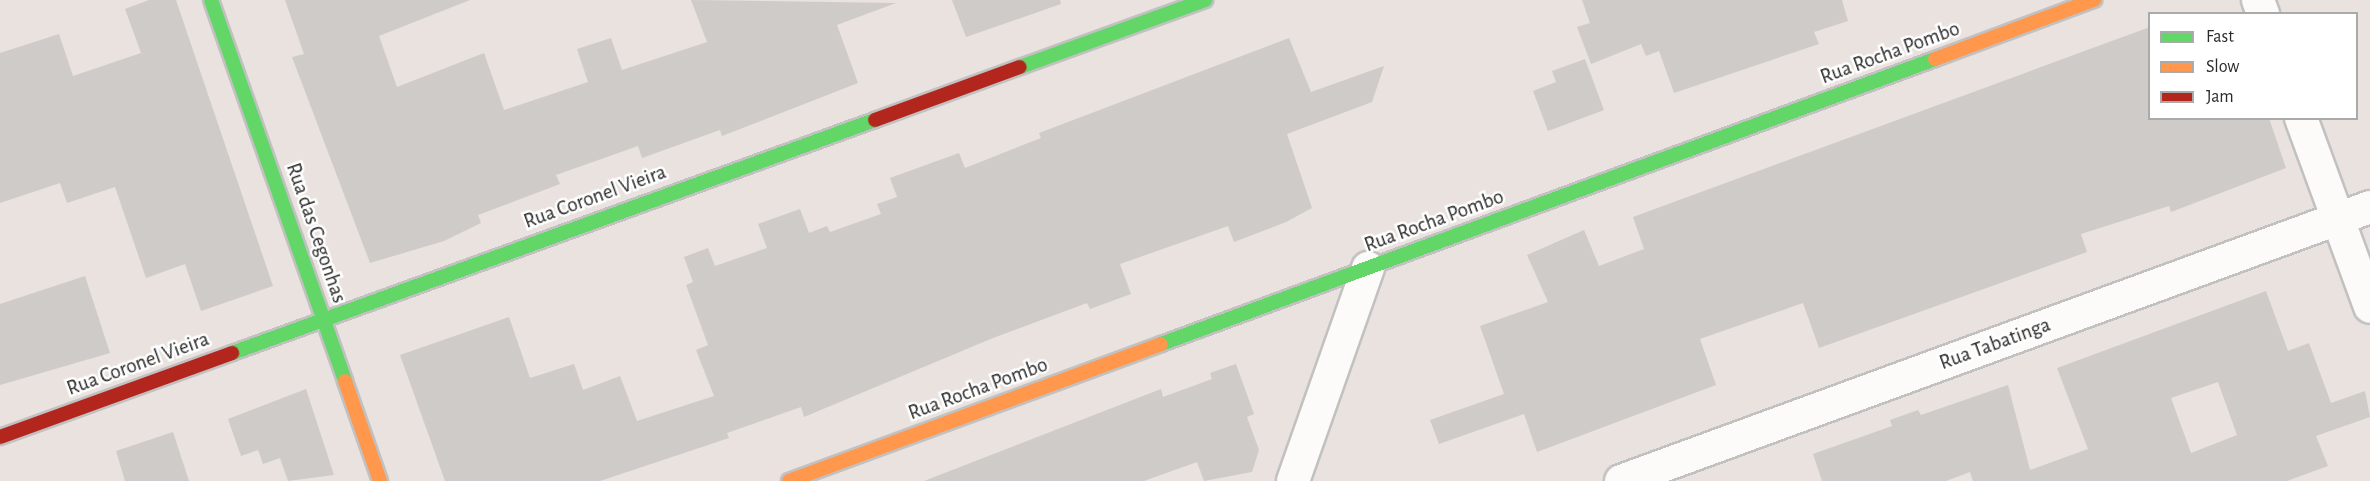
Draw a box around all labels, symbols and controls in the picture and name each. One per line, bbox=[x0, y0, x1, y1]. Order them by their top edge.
legend bbox=[2148, 12, 2358, 120]
street label: Rua Rocha Pombo bbox=[1817, 16, 1963, 90]
text: Fast bbox=[2206, 28, 2234, 46]
text: Slow bbox=[2206, 58, 2239, 76]
text: Jam bbox=[2206, 88, 2234, 106]
street label: Rua das Cegonhas bbox=[280, 160, 352, 306]
street label: Rua Coronel Vieira bbox=[520, 160, 670, 234]
street label: Rua Rocha Pombo bbox=[1361, 184, 1507, 258]
street label: Rua Tabatinga bbox=[1936, 312, 2054, 376]
street label: Rua Coronel Vieira bbox=[63, 327, 213, 401]
street label: Rua Rocha Pombo bbox=[905, 352, 1051, 426]

